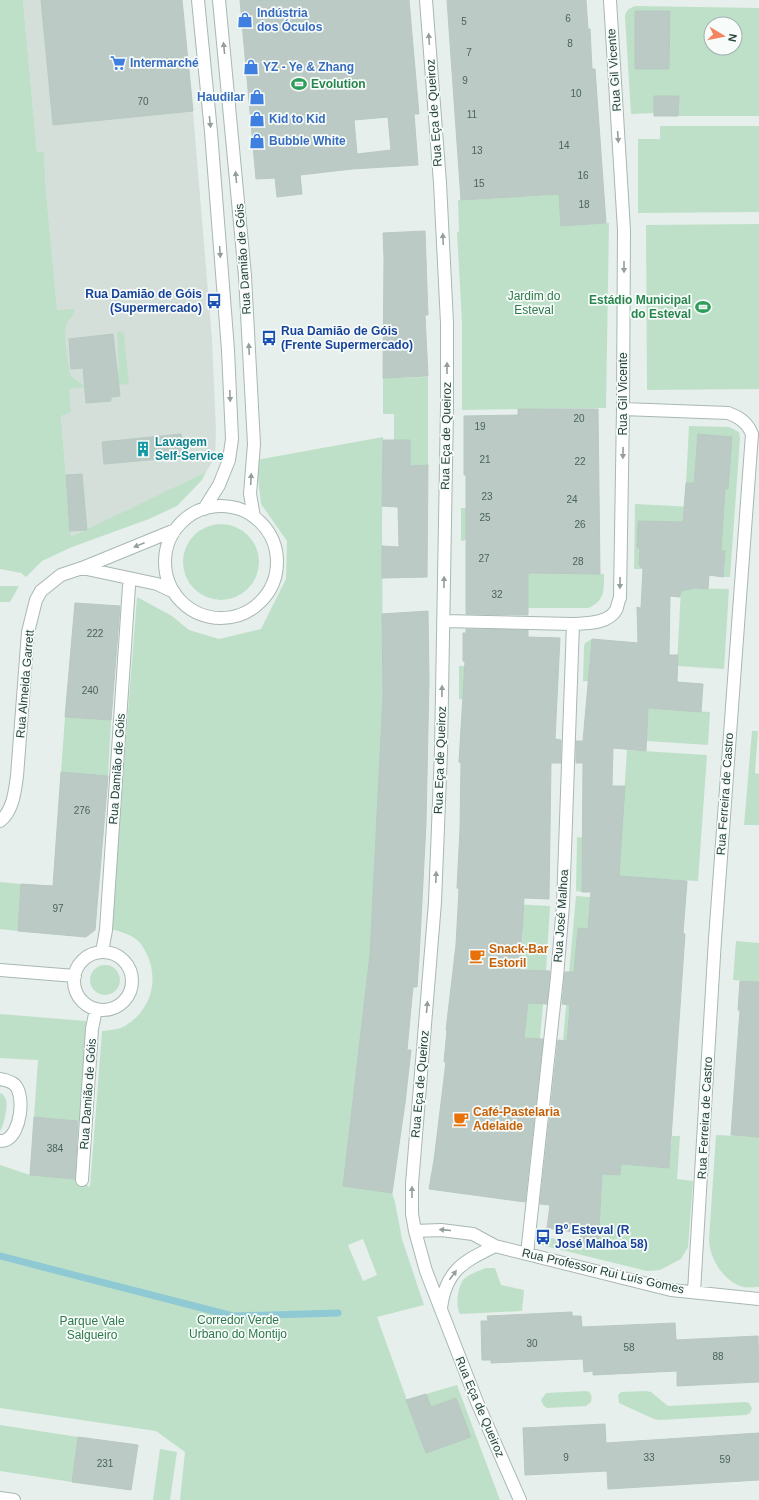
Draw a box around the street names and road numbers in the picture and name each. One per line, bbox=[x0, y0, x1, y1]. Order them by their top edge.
street label: Rua Gil Vicente bbox=[604, 28, 624, 112]
street label: Rua Eça de Queiroz bbox=[423, 59, 445, 167]
street label: Rua Damião de Góis bbox=[232, 203, 254, 315]
street label: Rua Gil Vicente bbox=[616, 352, 630, 436]
street label: Rua Eça de Queiroz bbox=[438, 382, 454, 490]
street label: Rua Almeida Garrett bbox=[13, 629, 37, 739]
street label: Rua Eça de Queiroz bbox=[431, 706, 449, 814]
street label: Rua Damião de Góis bbox=[106, 713, 128, 825]
street label: Rua Ferreira de Castro bbox=[714, 732, 736, 856]
street label: Rua José Malhoa bbox=[551, 869, 571, 963]
street label: Rua Eça de Queiroz bbox=[408, 1030, 432, 1138]
street label: Rua Damião de Góis bbox=[77, 1038, 99, 1150]
street label: Rua Ferreira de Castro bbox=[695, 1056, 715, 1180]
street label: Rua Professor Rui Luís Gomes bbox=[521, 1245, 685, 1297]
street label: Rua Eça de Queiroz bbox=[452, 1355, 508, 1459]

